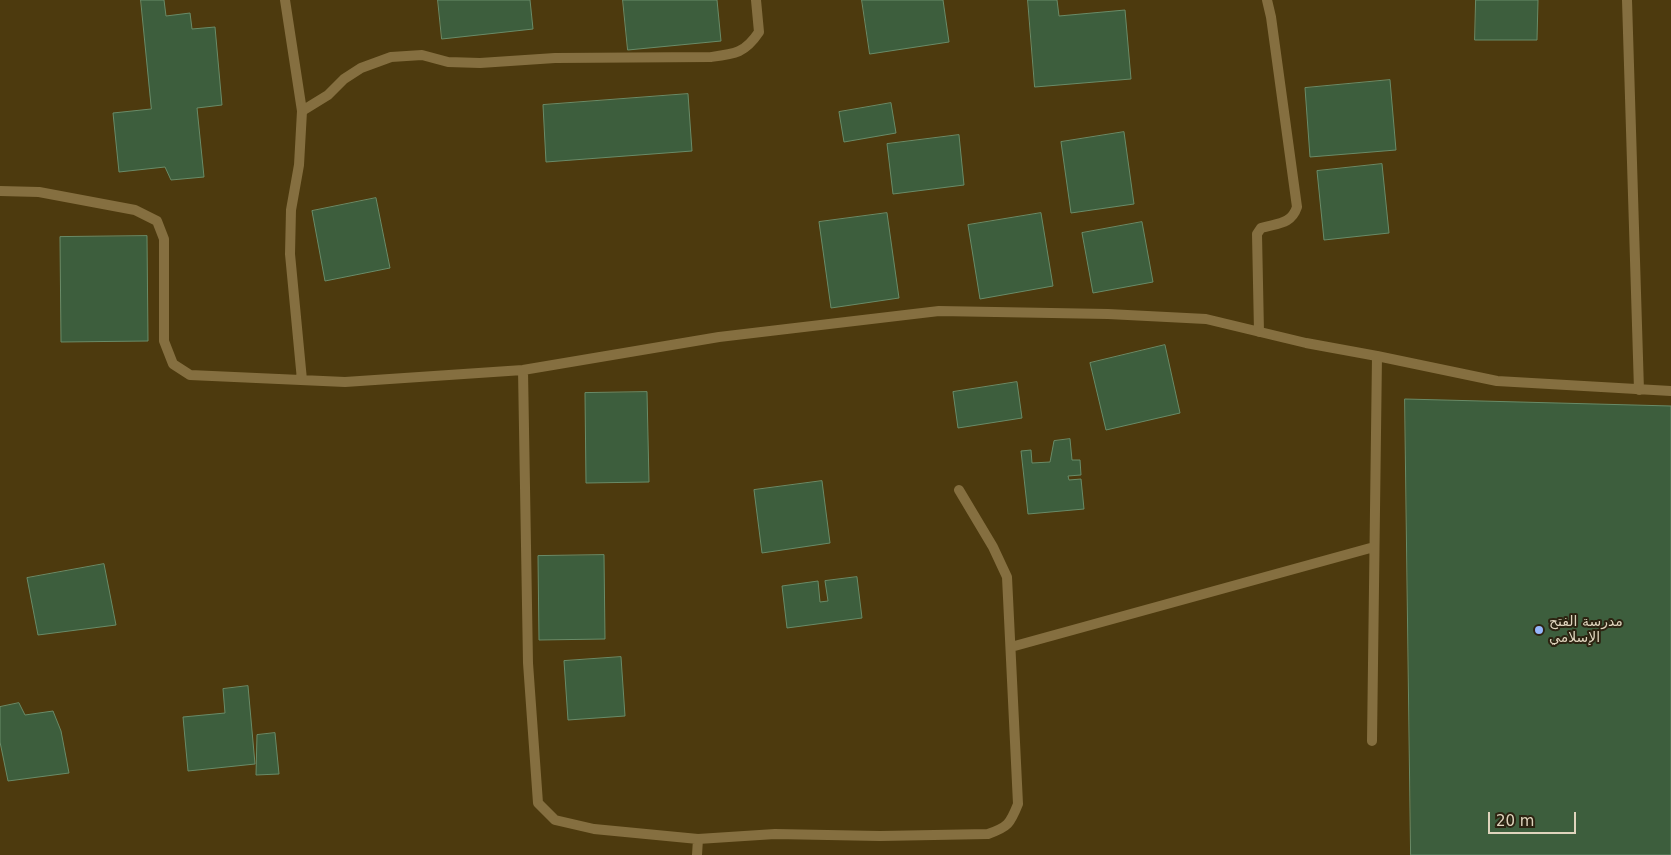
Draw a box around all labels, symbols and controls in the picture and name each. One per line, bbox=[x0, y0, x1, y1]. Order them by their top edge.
place label: مدرسة الفتح الإسلامي bbox=[1549, 614, 1623, 646]
marker: مدرسة الفتح الإسلامي bbox=[1533, 624, 1545, 636]
scale bar bbox=[1491, 802, 1578, 834]
text: 20 m bbox=[1496, 812, 1534, 830]

